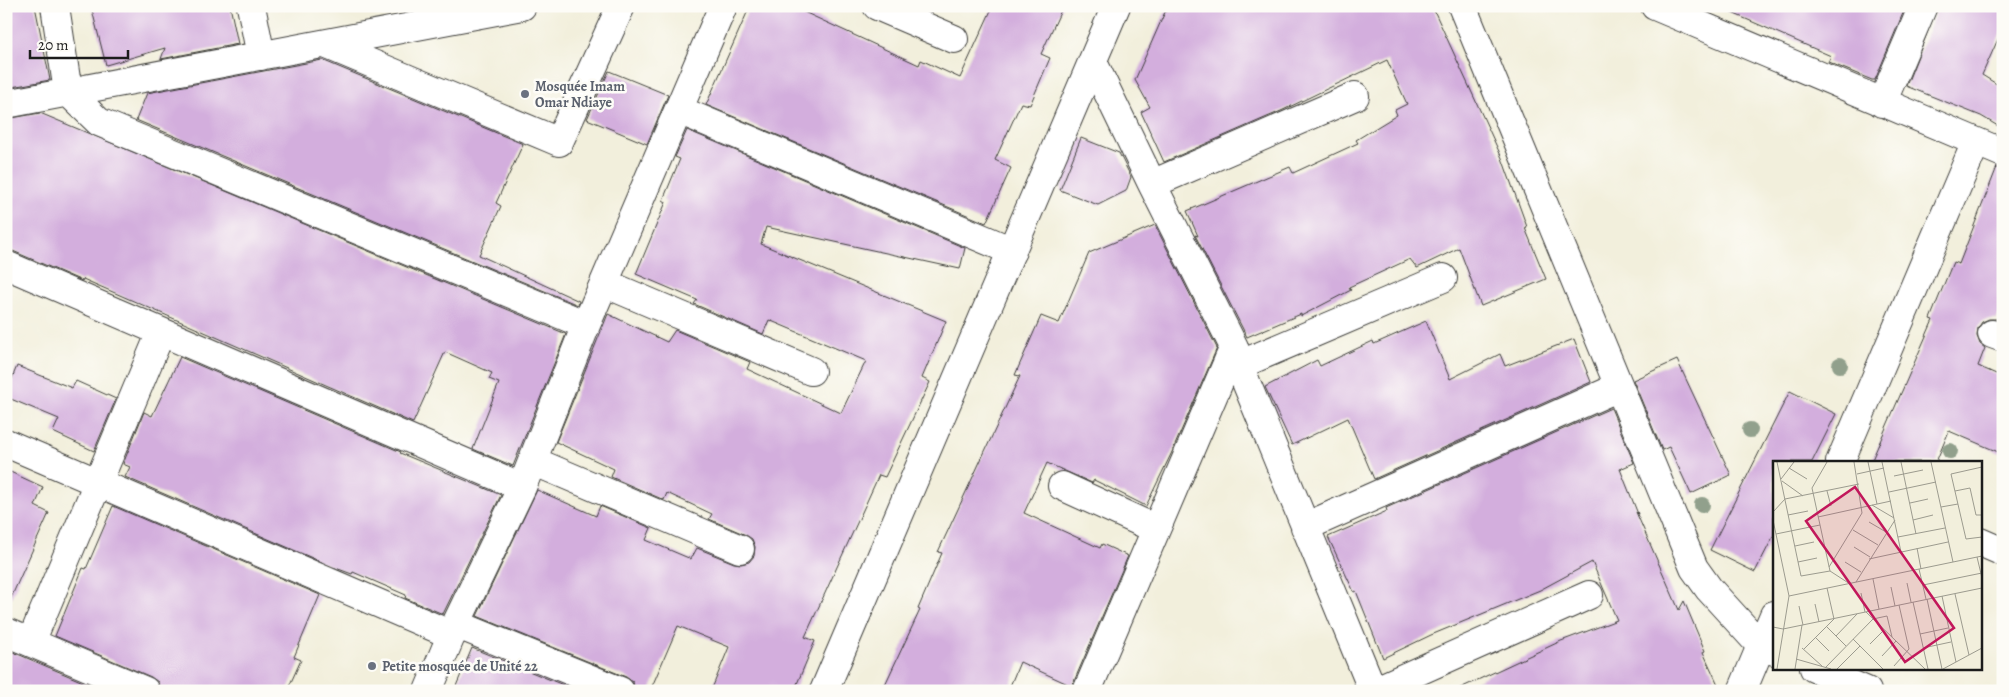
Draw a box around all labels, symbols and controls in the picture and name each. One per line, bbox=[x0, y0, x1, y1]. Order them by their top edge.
scale bar bbox=[30, 28, 128, 60]
text: 20 m bbox=[38, 35, 69, 55]
place label: Mosquée Imam Omar Ndiaye bbox=[535, 77, 625, 112]
marker: Mosquée Imam Omar Ndiaye bbox=[519, 88, 531, 100]
inset map bbox=[1773, 461, 1982, 670]
place label: Petite mosquée de Unité 22 bbox=[382, 657, 538, 676]
marker: Petite mosquée de Unité 22 bbox=[366, 660, 378, 672]

